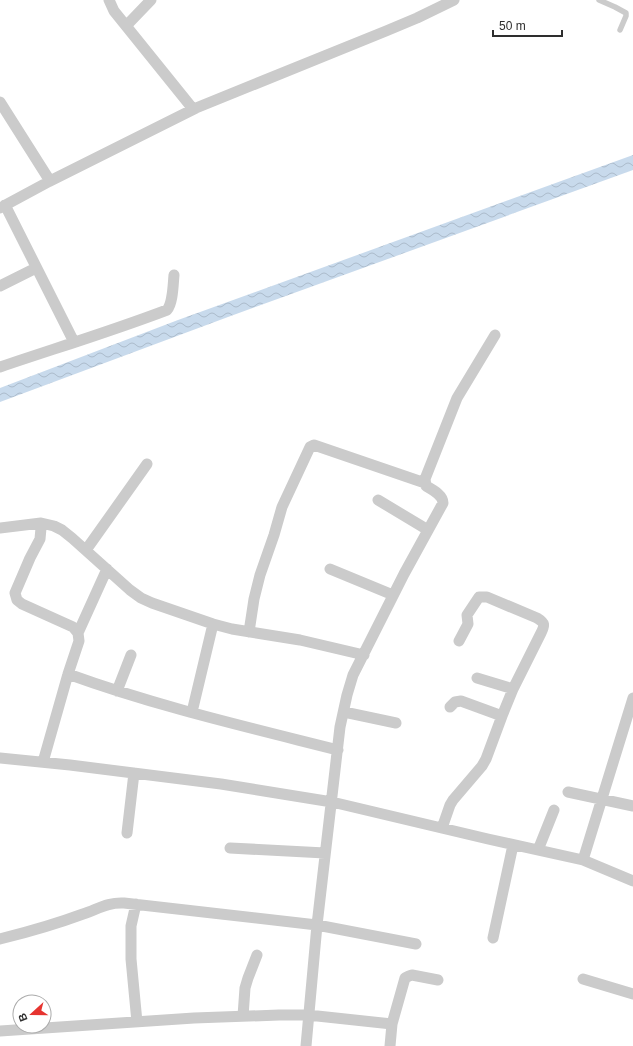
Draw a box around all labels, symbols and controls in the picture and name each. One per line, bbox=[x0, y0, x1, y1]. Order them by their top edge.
scale bar bbox=[493, 12, 562, 38]
text: 50 m bbox=[499, 19, 526, 33]
north arrow bbox=[12, 994, 52, 1034]
text: B bbox=[16, 1012, 30, 1023]

